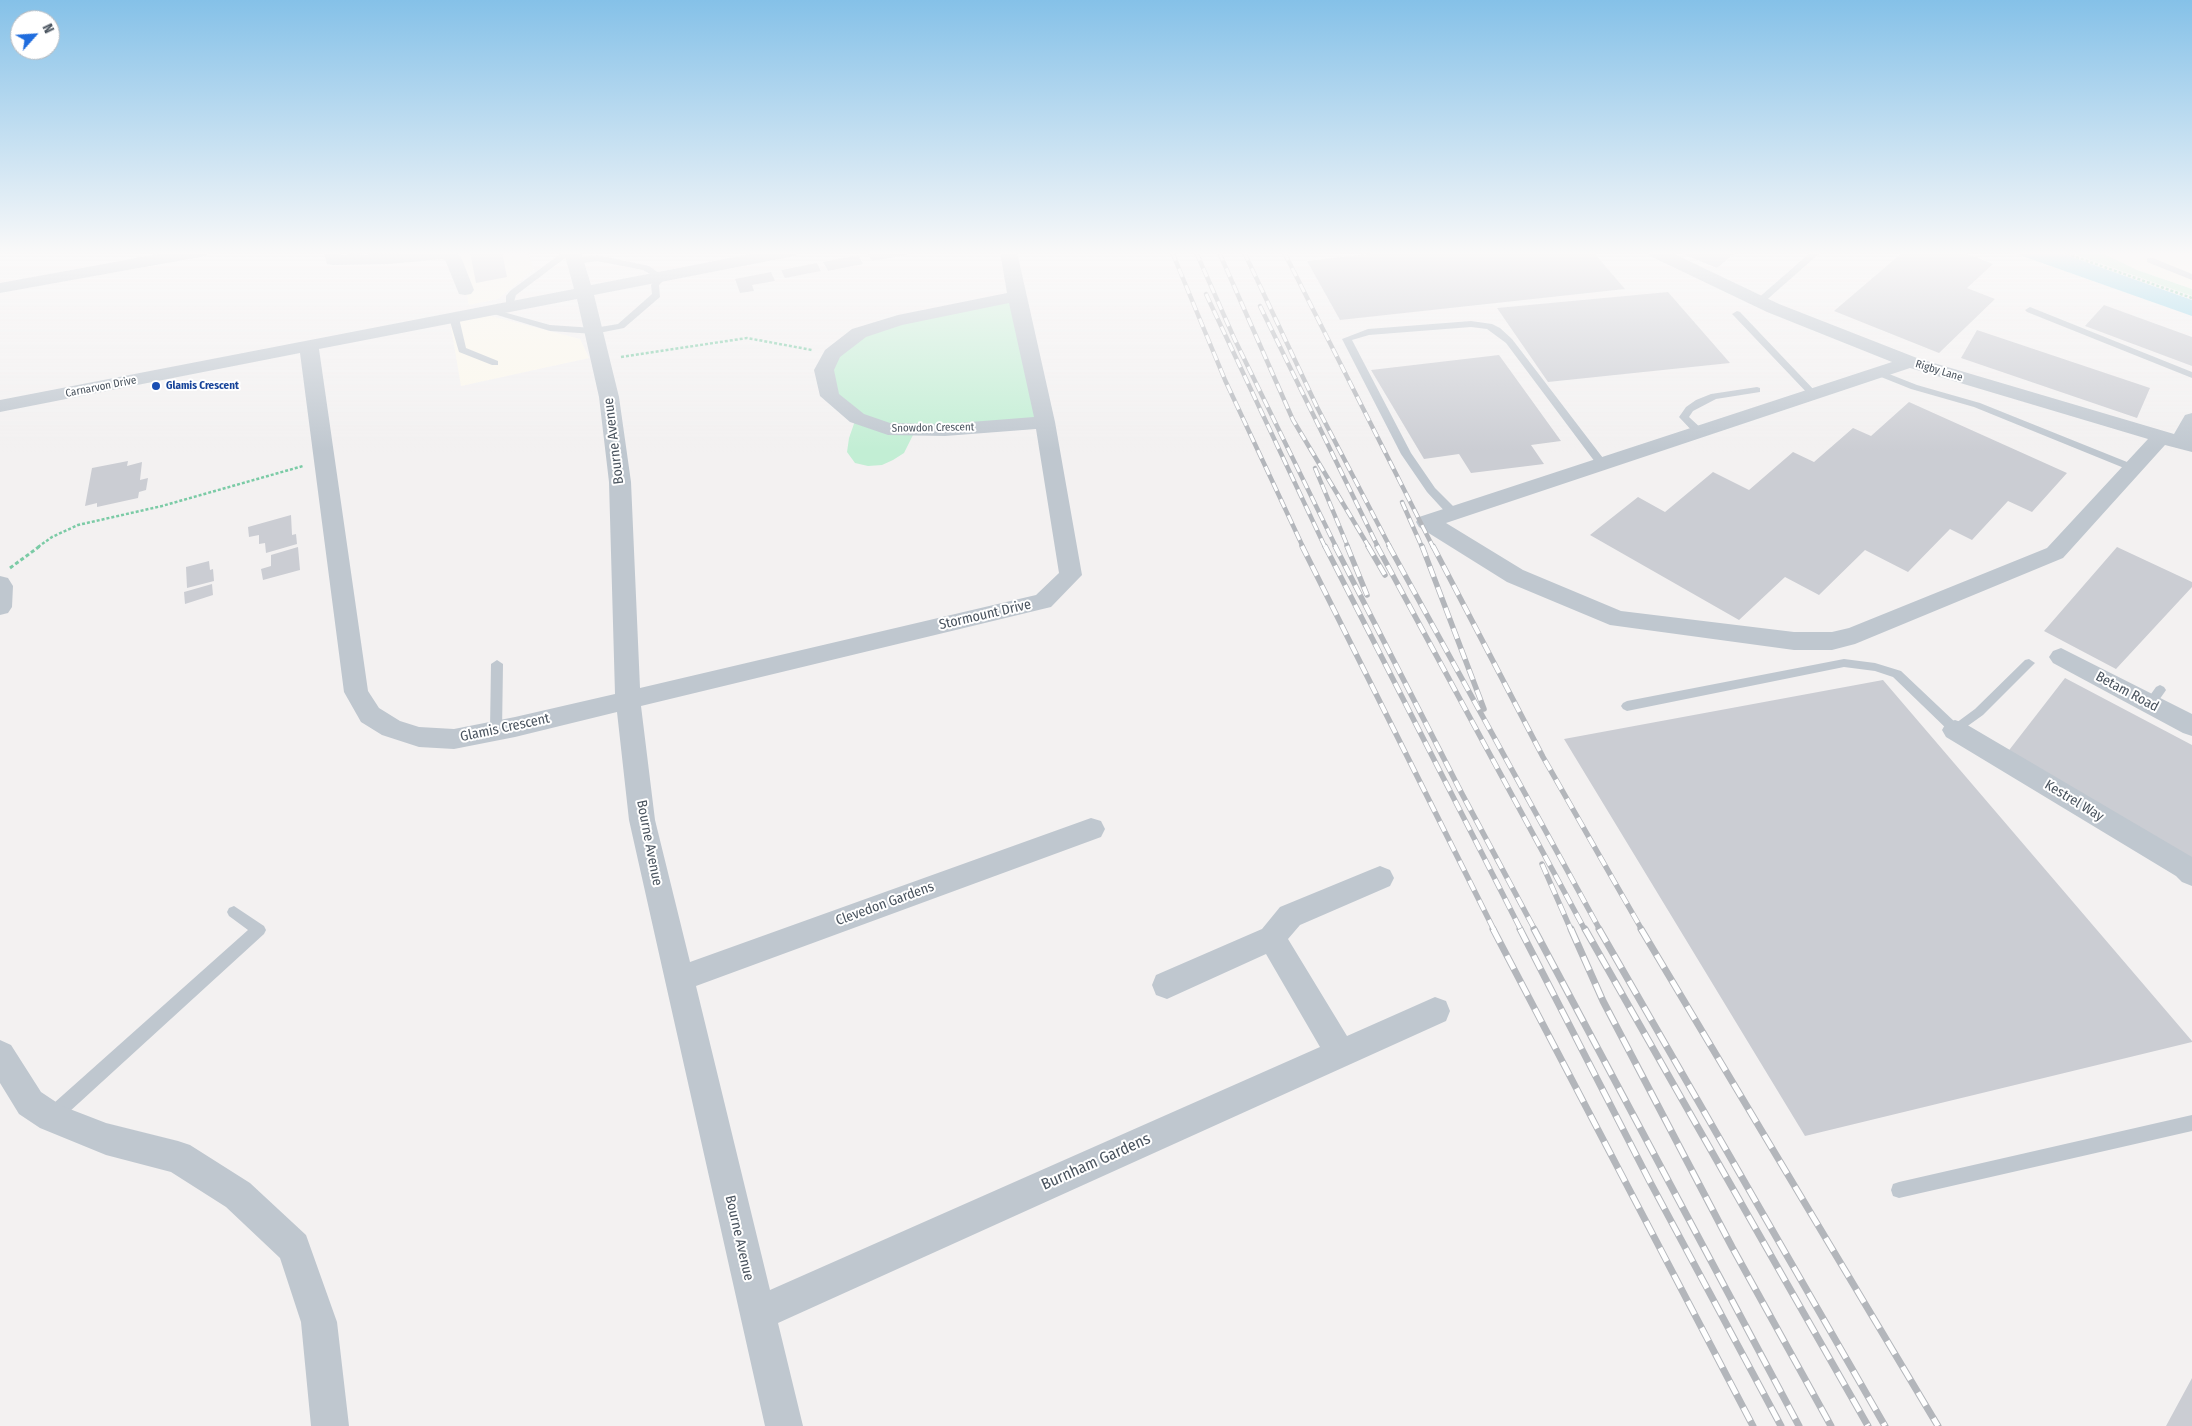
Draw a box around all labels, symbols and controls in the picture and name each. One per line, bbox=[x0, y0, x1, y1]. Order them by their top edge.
north arrow bbox=[10, 10, 60, 60]
text: N bbox=[39, 21, 58, 36]
street label: Rigby Lane bbox=[1914, 358, 1964, 384]
street label: Carnarvon Drive bbox=[64, 374, 138, 400]
place label: Glamis Crescent bbox=[166, 379, 239, 393]
marker: Glamis Crescent bbox=[150, 380, 162, 392]
street label: Bourne Avenue bbox=[600, 397, 628, 485]
street label: Snowdon Crescent bbox=[892, 421, 974, 435]
street label: Stormount Drive bbox=[937, 596, 1033, 634]
street label: Betam Road bbox=[2093, 668, 2161, 716]
street label: Glamis Crescent bbox=[459, 710, 551, 746]
street label: Kestrel Way bbox=[2041, 777, 2107, 825]
street label: Bourne Avenue bbox=[632, 799, 666, 887]
street label: Clevedon Gardens bbox=[834, 878, 936, 930]
street label: Burnham Gardens bbox=[1038, 1129, 1154, 1195]
street label: Bourne Avenue bbox=[721, 1194, 757, 1282]

